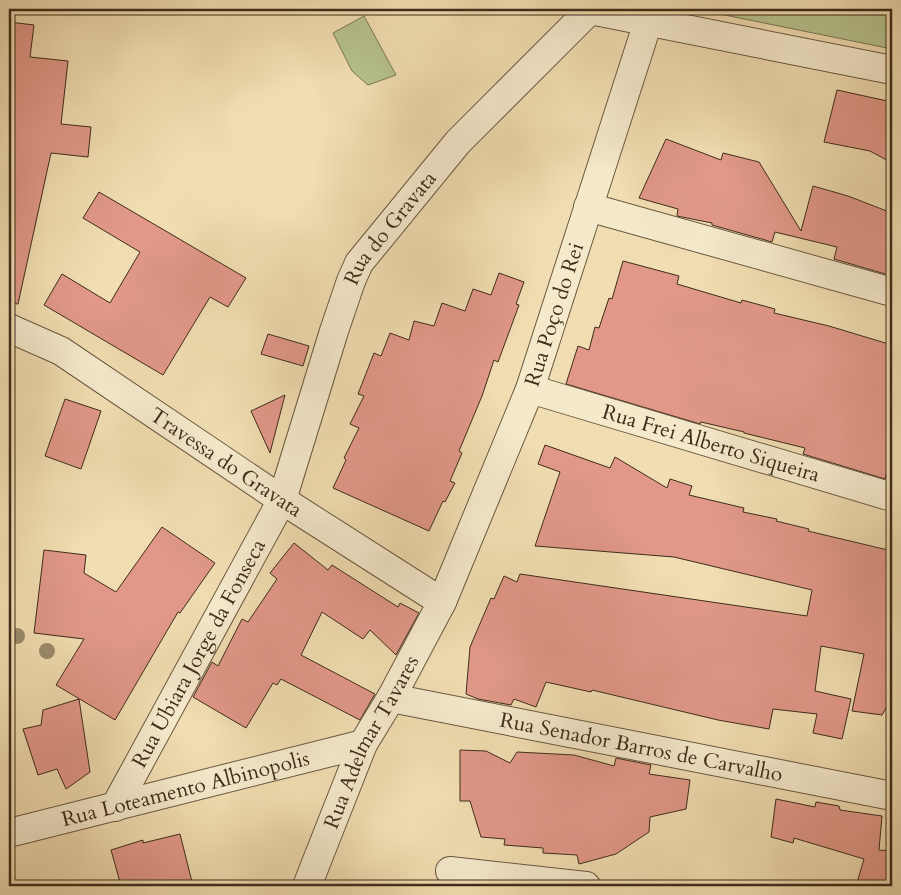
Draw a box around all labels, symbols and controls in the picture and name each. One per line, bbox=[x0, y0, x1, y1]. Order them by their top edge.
street label: Rua do Gravata bbox=[337, 165, 443, 290]
street label: Rua Poço do Rei bbox=[517, 239, 591, 390]
street label: Rua Frei Alberto Siqueira bbox=[599, 397, 823, 489]
street label: Travessa do Gravata bbox=[144, 401, 308, 524]
street label: Rua Ubiara Jorge da Fonseca bbox=[125, 534, 273, 773]
street label: Rua Adelmar Tavares bbox=[317, 650, 426, 833]
street label: Rua Senador Barros de Carvalho bbox=[497, 705, 785, 789]
street label: Rua Loteamento Albinopolis bbox=[58, 744, 313, 834]

